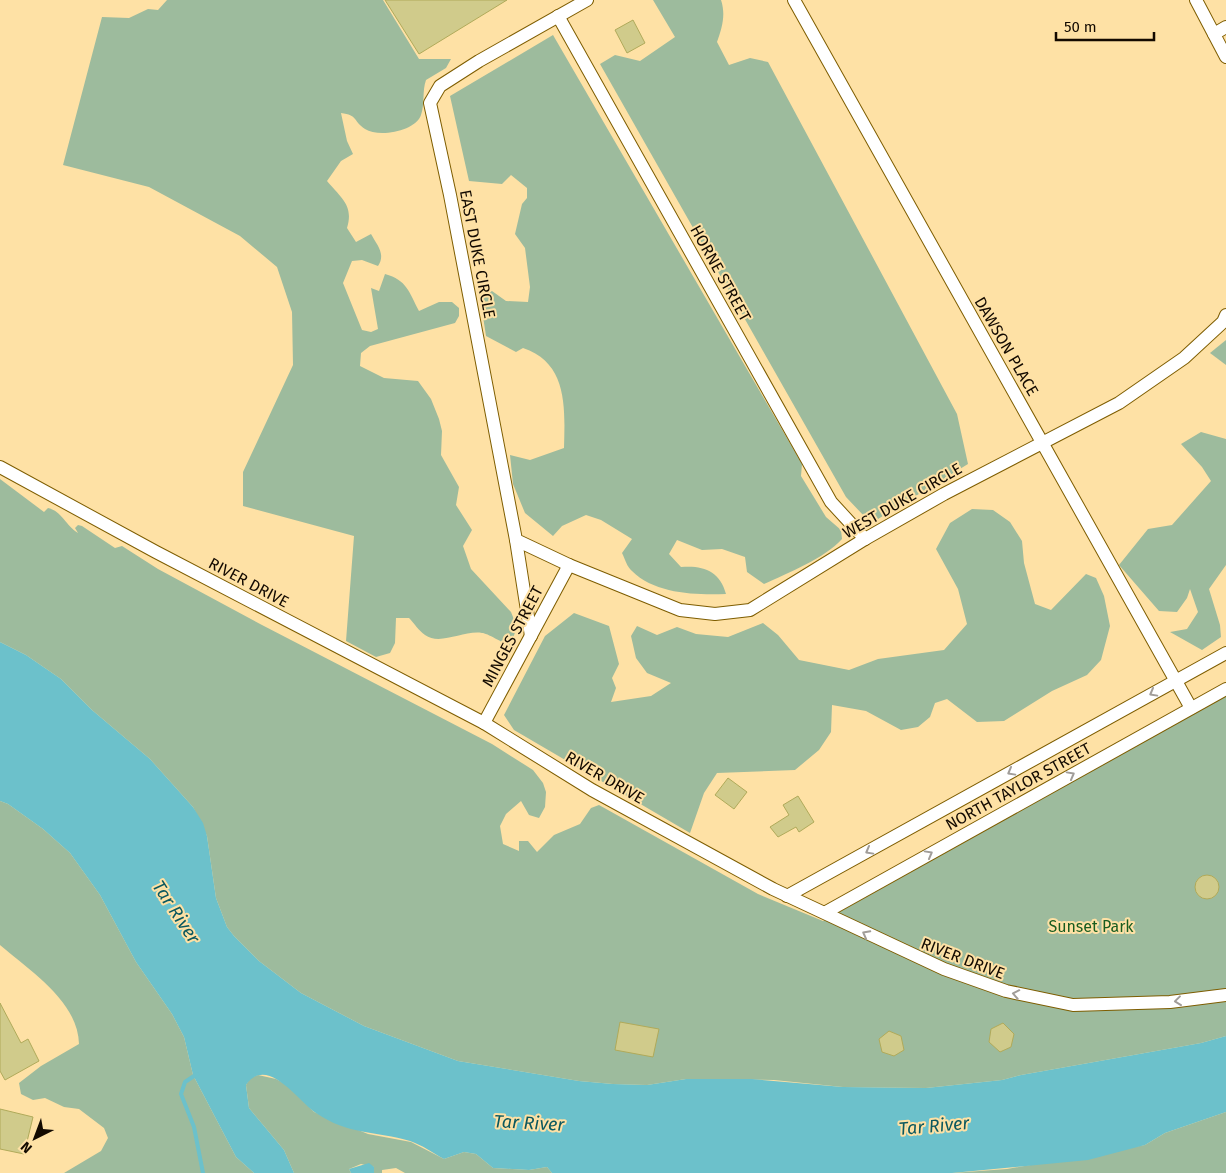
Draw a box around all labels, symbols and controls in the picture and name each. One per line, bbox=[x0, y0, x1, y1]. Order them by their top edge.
scale bar bbox=[1056, 10, 1154, 42]
text: 50 m bbox=[1064, 18, 1097, 36]
street label: EAST DUKE CIRCLE bbox=[456, 188, 499, 320]
street label: HORNE STREET bbox=[686, 222, 755, 325]
street label: DAWSON PLACE bbox=[971, 293, 1043, 399]
street label: WEST DUKE CIRCLE bbox=[839, 459, 965, 542]
street label: RIVER DRIVE bbox=[205, 553, 292, 611]
street label: MINGES STREET bbox=[478, 582, 547, 690]
one-way arrow bbox=[1149, 687, 1158, 697]
street label: NORTH TAYLOR STREET bbox=[942, 738, 1095, 834]
street label: RIVER DRIVE bbox=[562, 747, 648, 808]
one-way arrow bbox=[1007, 766, 1016, 776]
one-way arrow bbox=[1066, 771, 1075, 781]
one-way arrow bbox=[865, 845, 874, 855]
one-way arrow bbox=[924, 851, 933, 861]
water label: Tar River bbox=[148, 876, 205, 949]
park label: Sunset Park bbox=[1048, 917, 1134, 936]
one-way arrow bbox=[862, 930, 871, 940]
street label: RIVER DRIVE bbox=[918, 934, 1007, 983]
one-way arrow bbox=[1012, 989, 1021, 999]
one-way arrow bbox=[1173, 995, 1181, 1006]
water label: Tar River bbox=[493, 1110, 566, 1136]
water label: Tar River bbox=[898, 1112, 971, 1140]
north arrow bbox=[10, 1113, 60, 1163]
text: N bbox=[17, 1138, 36, 1157]

